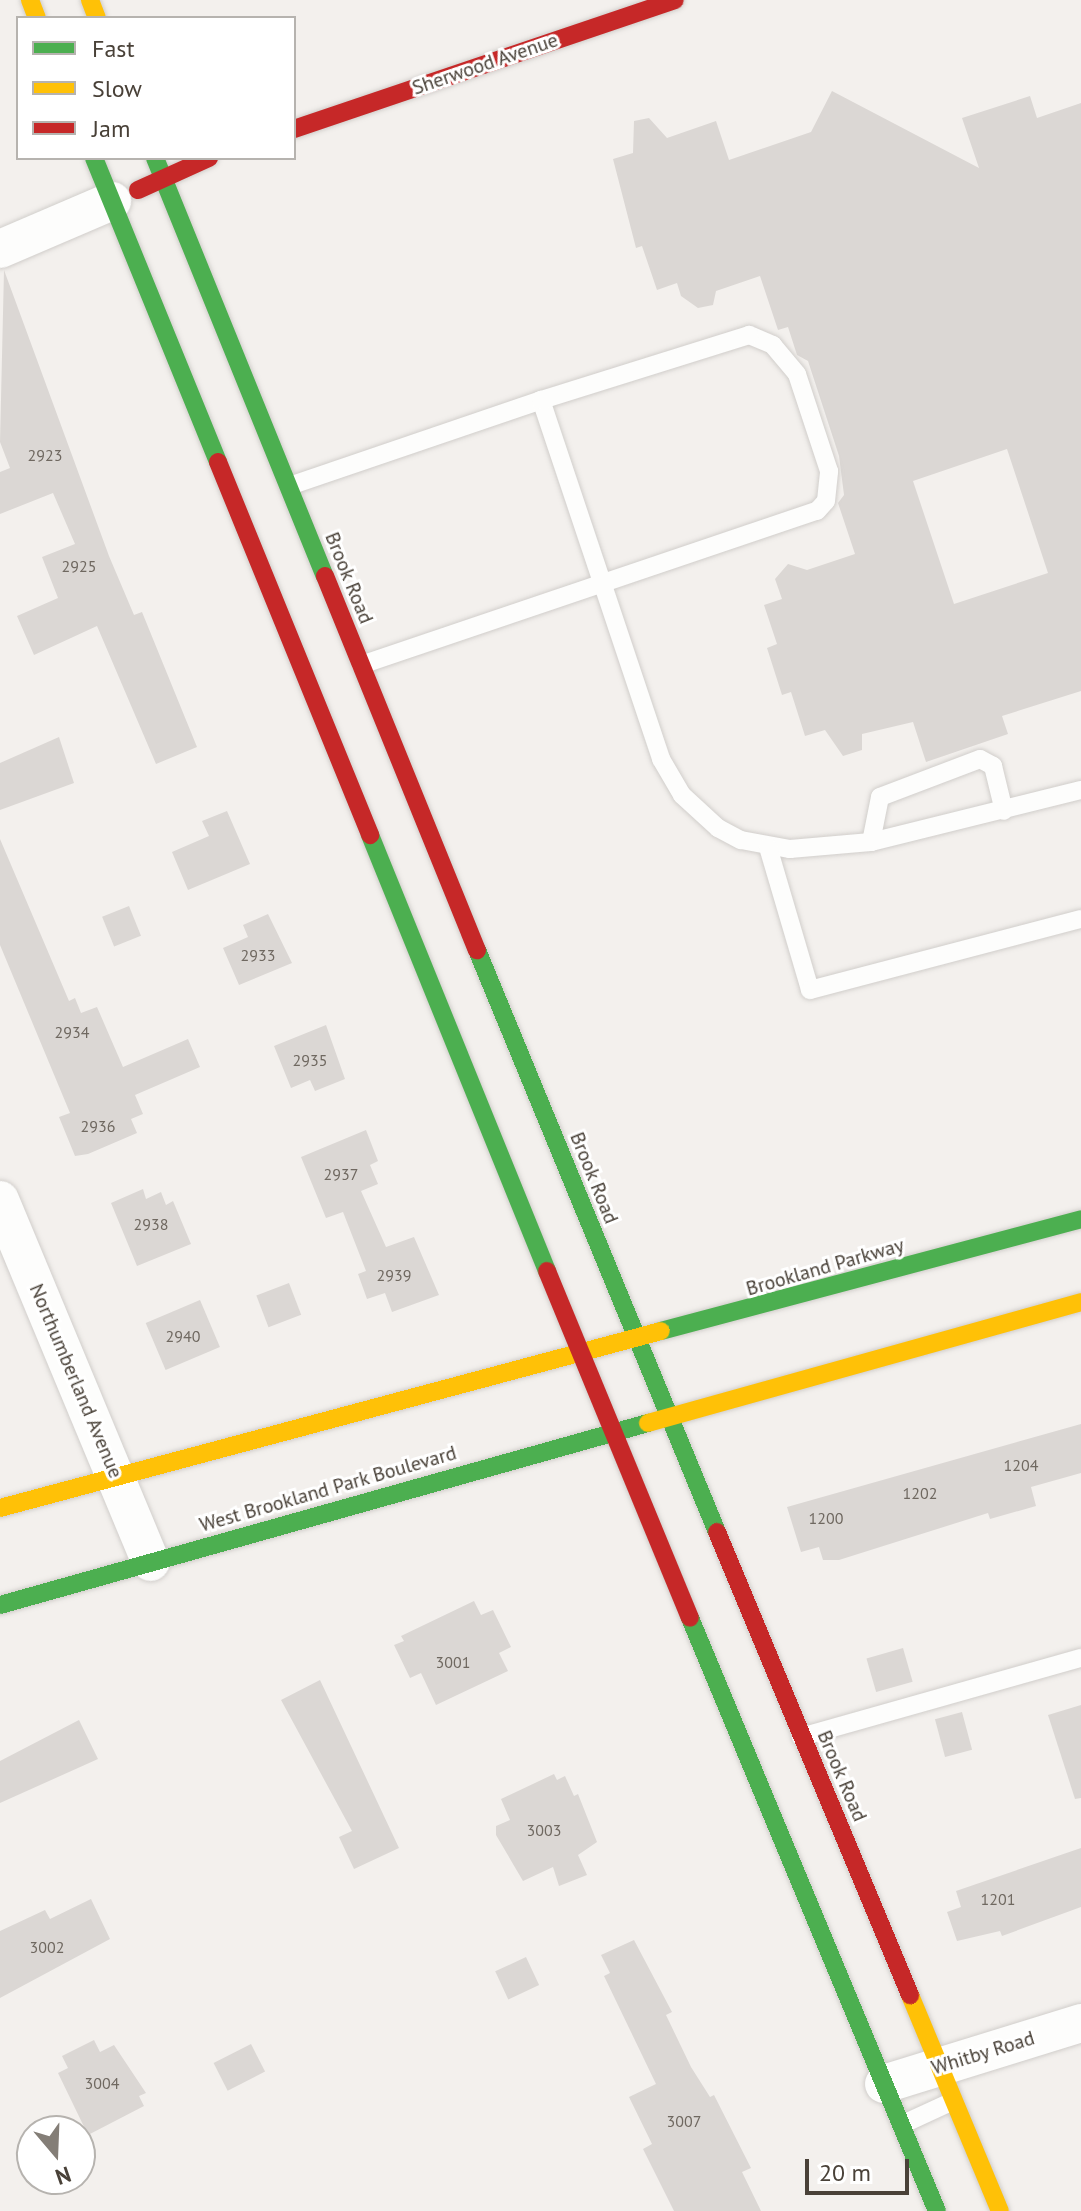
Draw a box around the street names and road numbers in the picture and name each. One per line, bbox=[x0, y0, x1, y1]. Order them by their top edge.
street label: Sherwood Avenue bbox=[409, 28, 561, 100]
street label: Brook Road bbox=[320, 528, 378, 628]
street label: Brook Road bbox=[565, 1128, 623, 1228]
street label: Brookland Parkway bbox=[743, 1233, 907, 1301]
street label: Northumberland Avenue bbox=[24, 1280, 128, 1482]
street label: West Brookland Park Boulevard bbox=[197, 1441, 459, 1537]
street label: Brook Road bbox=[812, 1727, 872, 1825]
street label: Whitby Road bbox=[928, 2026, 1038, 2080]

